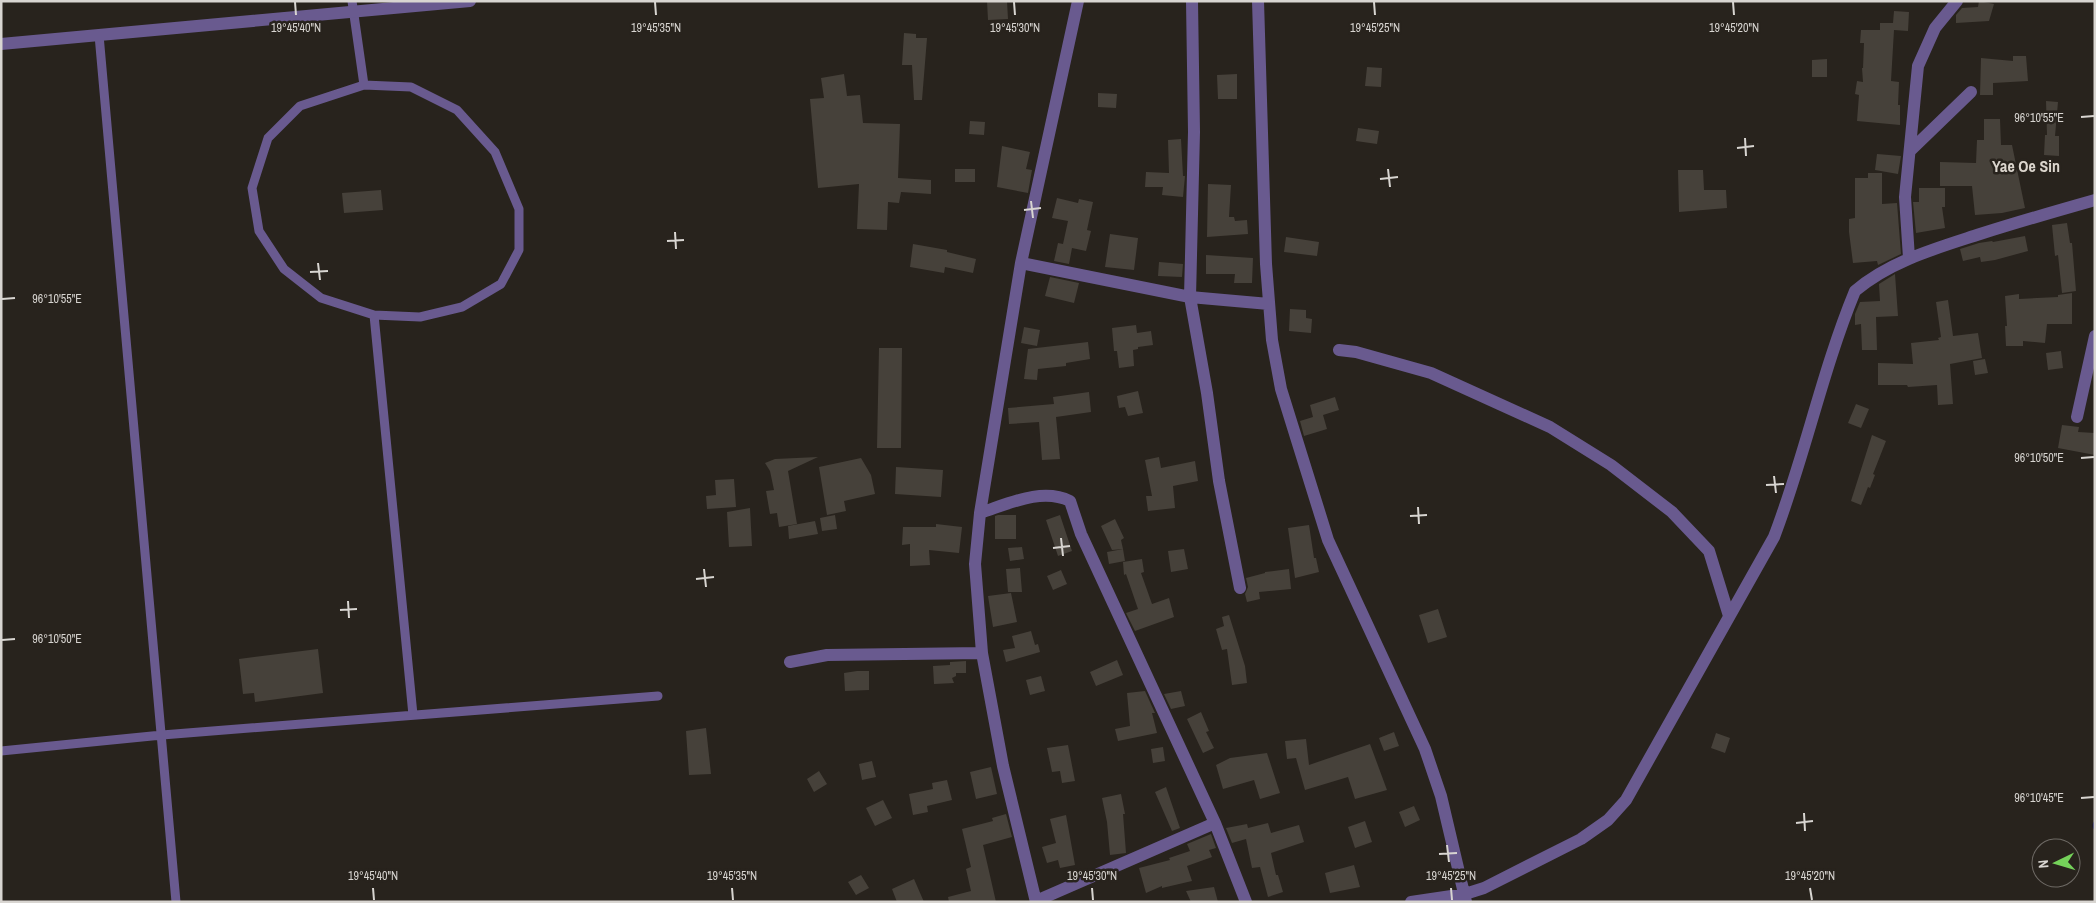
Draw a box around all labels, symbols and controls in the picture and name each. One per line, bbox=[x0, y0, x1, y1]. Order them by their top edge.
text: 19°45'40"N bbox=[271, 20, 321, 36]
text: 19°45'35"N bbox=[631, 20, 681, 36]
text: 19°45'30"N bbox=[990, 20, 1040, 36]
text: 19°45'25"N bbox=[1350, 20, 1400, 36]
text: 19°45'20"N bbox=[1709, 20, 1759, 36]
text: 96°10'55"E bbox=[2014, 110, 2064, 126]
district label: Yae Oe Sin bbox=[1992, 155, 2060, 177]
text: 96°10'55"E bbox=[32, 291, 82, 307]
text: 96°10'50"E bbox=[2014, 450, 2064, 466]
text: 96°10'50"E bbox=[32, 631, 82, 647]
text: 96°10'45"E bbox=[2014, 790, 2064, 806]
north arrow bbox=[2031, 838, 2081, 888]
text: N bbox=[2034, 859, 2052, 869]
text: 19°45'40"N bbox=[348, 868, 398, 884]
text: 19°45'35"N bbox=[707, 868, 757, 884]
text: 19°45'30"N bbox=[1067, 868, 1117, 884]
text: 19°45'25"N bbox=[1426, 868, 1476, 884]
text: 19°45'20"N bbox=[1785, 868, 1835, 884]

